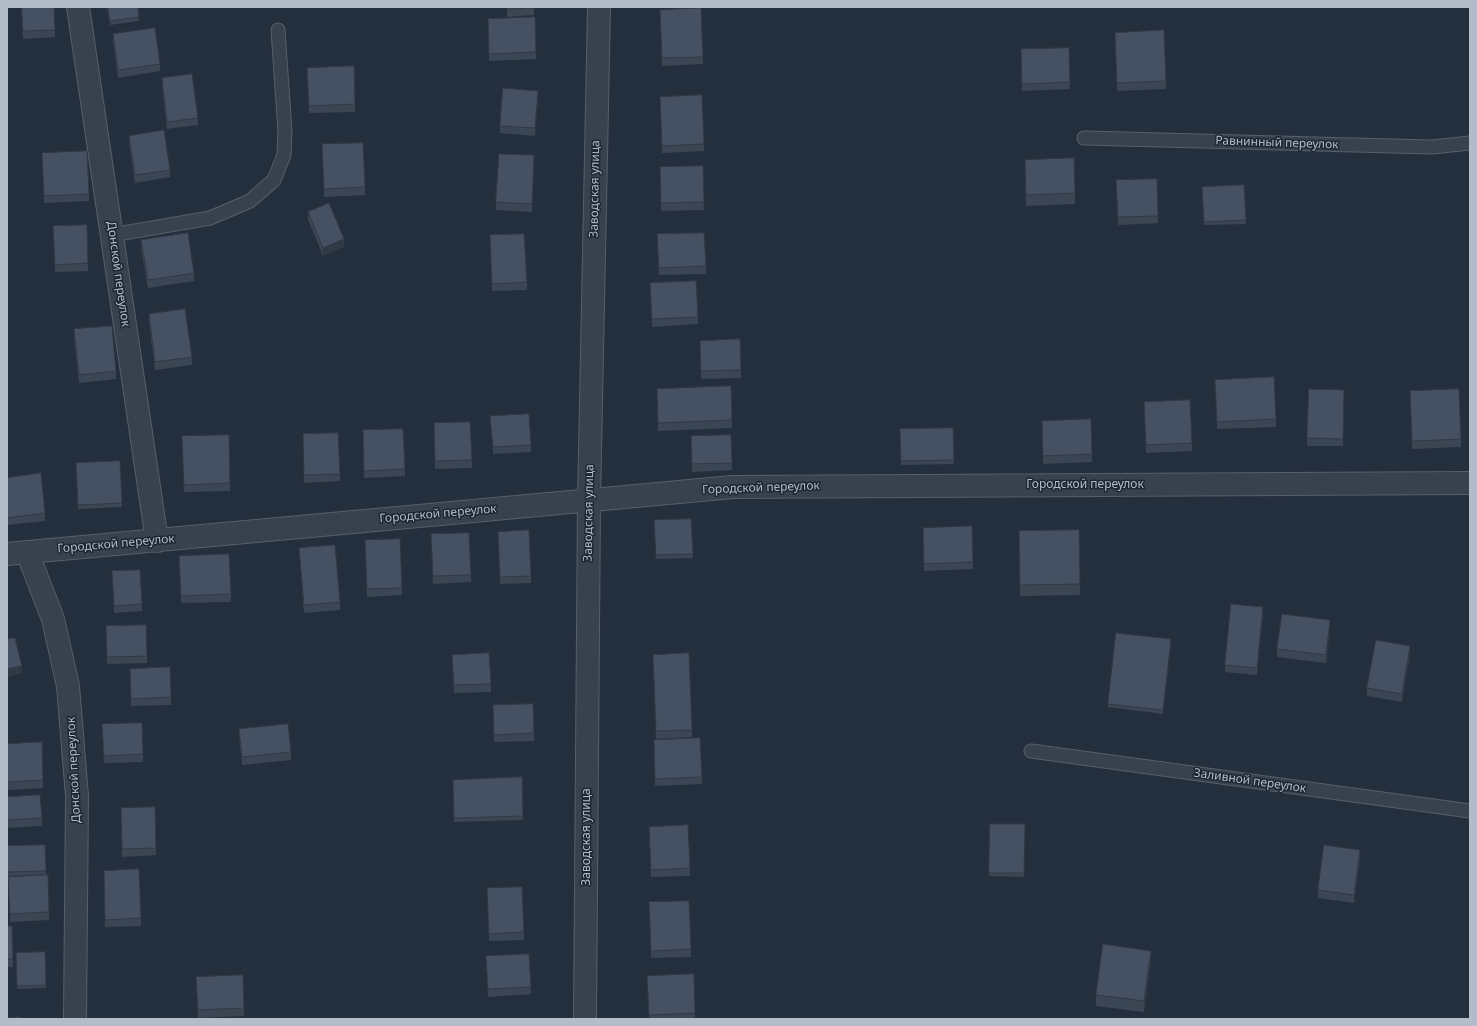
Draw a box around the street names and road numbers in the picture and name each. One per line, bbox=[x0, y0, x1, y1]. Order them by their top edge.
street label: Равнинный переулок bbox=[1215, 134, 1339, 152]
street label: Заводская улица bbox=[587, 140, 603, 238]
street label: Донской переулок bbox=[103, 220, 133, 328]
street label: Заводская улица bbox=[581, 464, 597, 562]
street label: Городской переулок bbox=[1026, 478, 1144, 492]
street label: Городской переулок bbox=[702, 479, 820, 497]
street label: Городской переулок bbox=[379, 502, 497, 526]
street label: Городской переулок bbox=[57, 532, 175, 556]
street label: Донской переулок bbox=[64, 716, 84, 824]
street label: Заливной переулок bbox=[1193, 766, 1307, 796]
street label: Заводская улица bbox=[580, 788, 594, 886]

